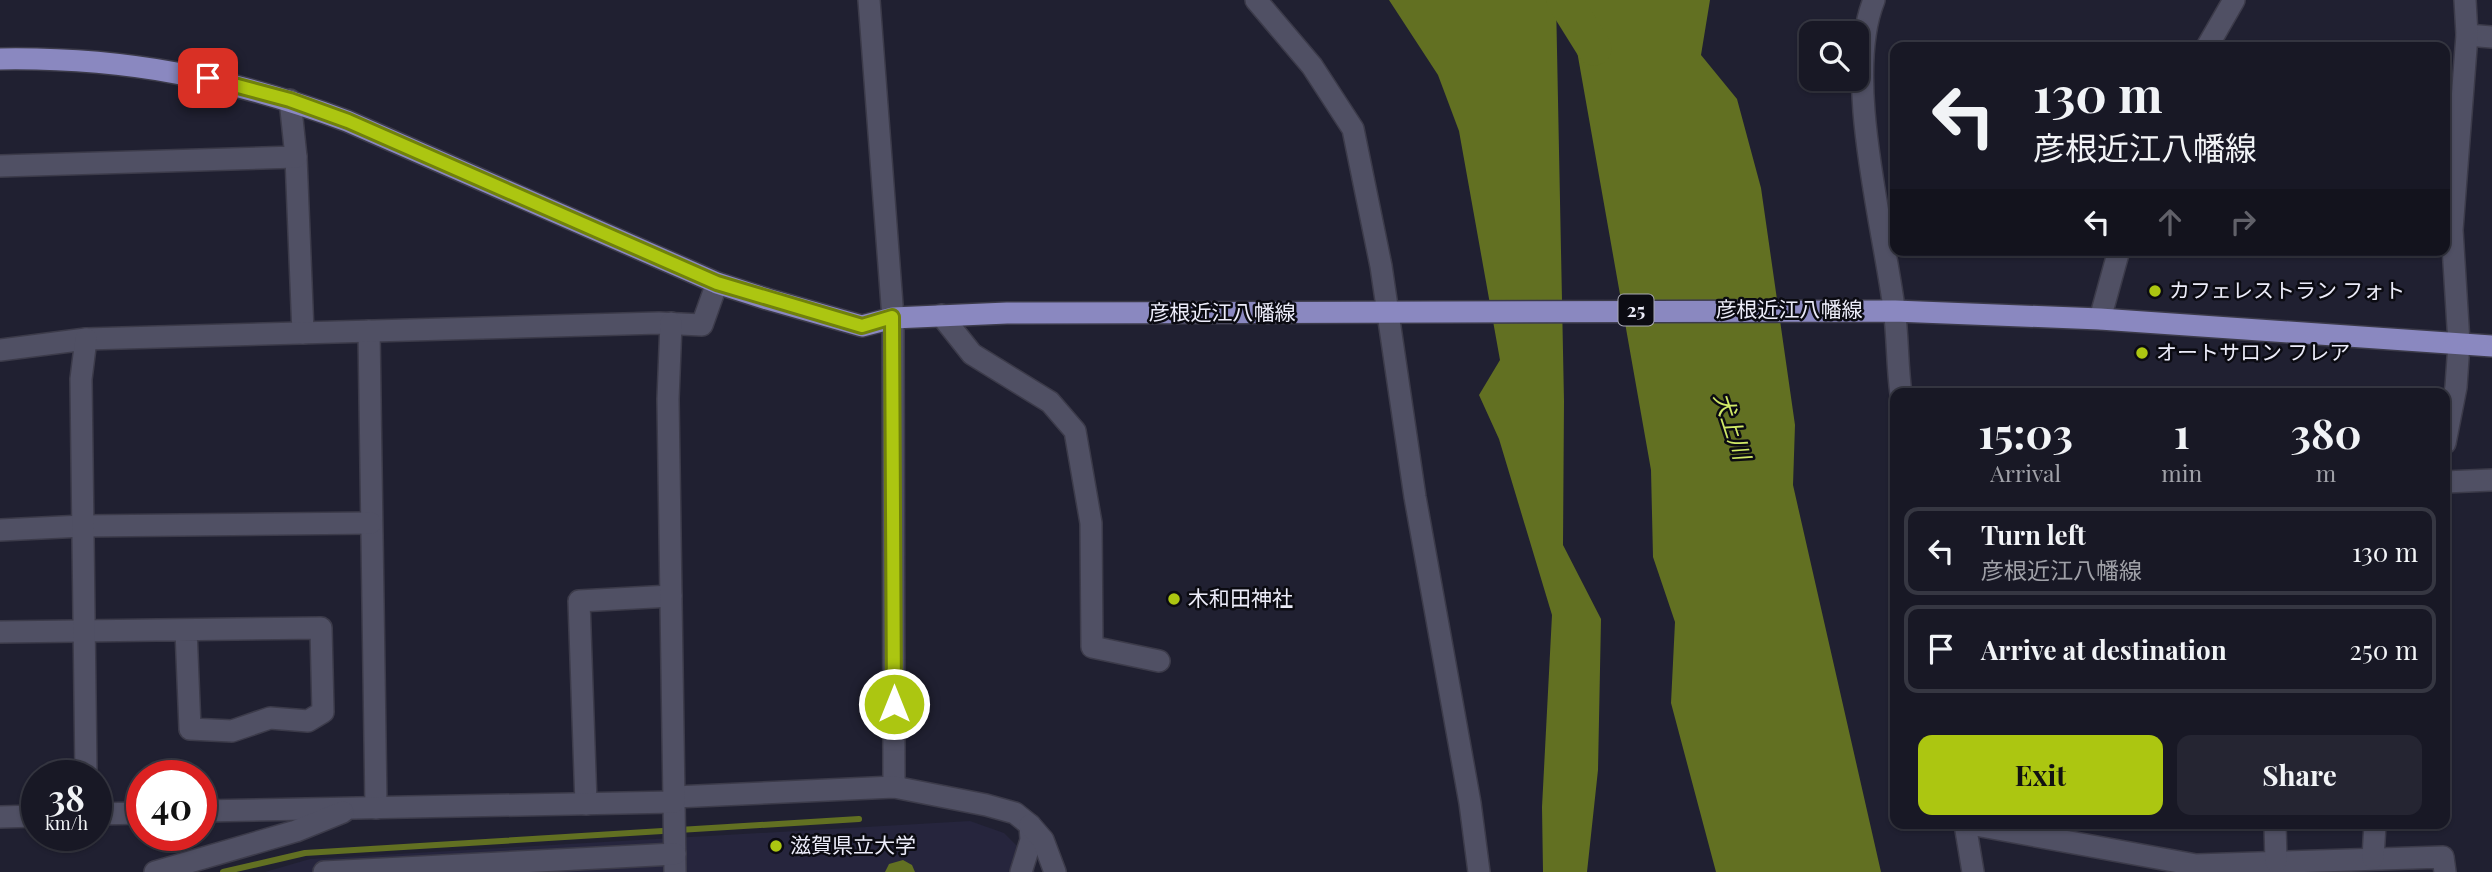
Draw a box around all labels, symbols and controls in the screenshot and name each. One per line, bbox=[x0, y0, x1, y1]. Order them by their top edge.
map controls bbox=[1799, 21, 1869, 91]
button: search bbox=[1799, 21, 1869, 91]
pin bbox=[178, 48, 238, 108]
icon: arrive bbox=[189, 59, 227, 97]
text: 130 m bbox=[2033, 60, 2163, 125]
icon: left bbox=[1918, 70, 2009, 161]
text: 彦根近江八幡線 bbox=[2033, 125, 2257, 168]
icon: left bbox=[2078, 203, 2116, 241]
icon: ahead bbox=[2151, 203, 2189, 241]
icon: right bbox=[2224, 203, 2262, 241]
place label: カフェレストラン フォト bbox=[2169, 275, 2405, 303]
marker: カフェレストラン フォト bbox=[2147, 283, 2163, 299]
road number: 25 bbox=[1618, 294, 1654, 326]
street label: 彦根近江八幡線 bbox=[1716, 294, 1863, 322]
street label: 彦根近江八幡線 bbox=[1149, 297, 1296, 325]
place label: オートサロン フレア bbox=[2156, 337, 2350, 365]
marker: オートサロン フレア bbox=[2134, 345, 2150, 361]
water label: 犬上川 bbox=[1708, 388, 1760, 466]
text: 15:03 bbox=[1978, 404, 2073, 460]
text: 1 bbox=[2174, 404, 2190, 460]
text: 380 bbox=[2291, 404, 2362, 460]
text: Arrival bbox=[1990, 457, 2061, 488]
text: min bbox=[2161, 457, 2202, 488]
text: m bbox=[2316, 457, 2336, 488]
text: Turn left bbox=[1981, 517, 2086, 552]
icon: left bbox=[1922, 532, 1960, 570]
text: 130 m bbox=[2352, 534, 2418, 569]
text: 彦根近江八幡線 bbox=[1981, 554, 2142, 585]
place label: 木和田神社 bbox=[1188, 583, 1293, 611]
marker: 木和田神社 bbox=[1166, 591, 1182, 607]
icon: arrive bbox=[1922, 630, 1960, 668]
text: Arrive at destination bbox=[1981, 632, 2227, 667]
text: 250 m bbox=[2350, 632, 2418, 667]
position arrow bbox=[857, 667, 931, 741]
button: Exit bbox=[1918, 735, 2163, 815]
button: Share bbox=[2177, 735, 2422, 815]
speed limit sign: 40 bbox=[126, 760, 217, 851]
text: 38 bbox=[48, 773, 85, 820]
text: km/h bbox=[45, 811, 88, 835]
place label: 滋賀県立大学 bbox=[790, 830, 916, 858]
marker: 滋賀県立大学 bbox=[768, 838, 784, 854]

